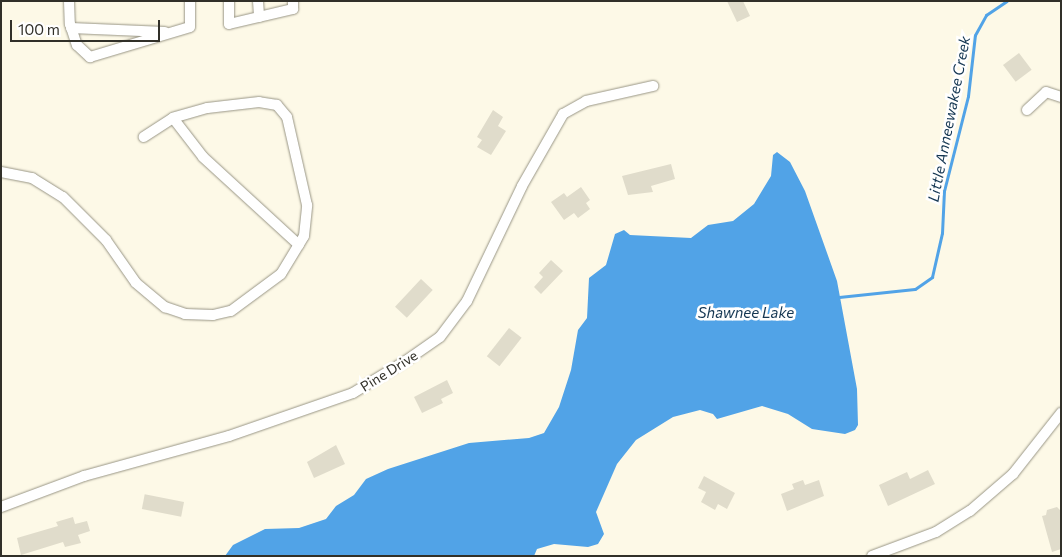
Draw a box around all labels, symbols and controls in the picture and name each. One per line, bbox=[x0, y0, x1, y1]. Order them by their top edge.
scale bar bbox=[12, 10, 162, 42]
text: 100 m bbox=[18, 20, 60, 38]
water label: Little Anneewakee Creek bbox=[924, 34, 974, 204]
water label: Shawnee Lake bbox=[698, 304, 794, 322]
street label: Pine Drive bbox=[357, 347, 421, 395]

